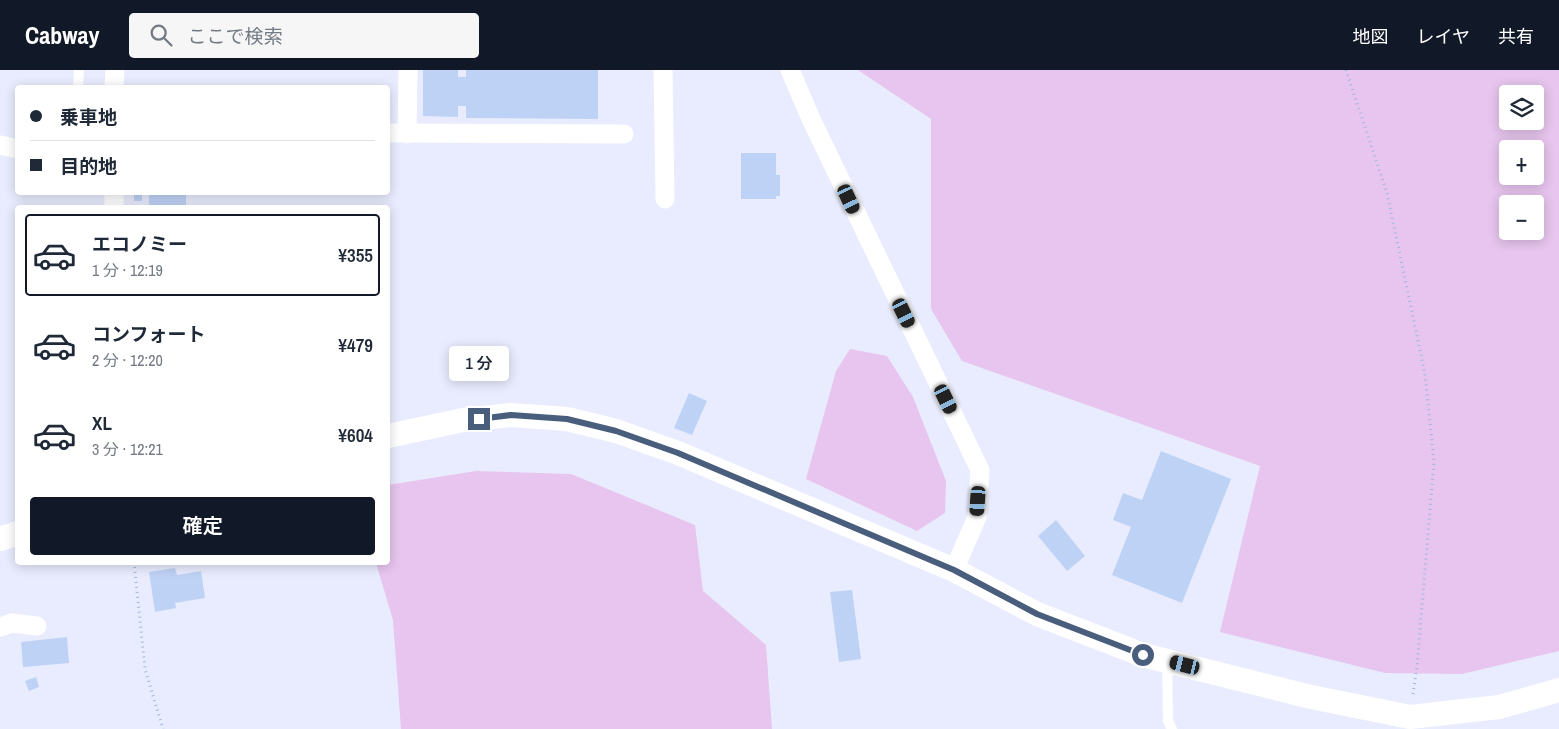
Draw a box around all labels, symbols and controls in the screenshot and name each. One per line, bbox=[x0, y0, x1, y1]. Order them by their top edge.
search box bbox=[129, 13, 479, 58]
text: Cabway bbox=[25, 19, 99, 51]
icon: search bbox=[147, 21, 175, 49]
text: ここで検索 bbox=[187, 23, 282, 49]
text: 地図 bbox=[1353, 24, 1389, 49]
text: レイヤ bbox=[1417, 24, 1470, 49]
text: 共有 bbox=[1498, 24, 1534, 49]
map controls bbox=[1499, 85, 1544, 240]
button: layers bbox=[1499, 85, 1544, 130]
text: 乗車地 bbox=[60, 104, 117, 130]
button: + bbox=[1499, 140, 1544, 185]
text: 目的地 bbox=[60, 153, 117, 179]
car bbox=[835, 182, 862, 216]
button: − bbox=[1499, 195, 1544, 240]
text: エコノミー bbox=[92, 231, 187, 257]
icon: car bbox=[32, 233, 77, 278]
text: ¥355 bbox=[338, 242, 373, 268]
text: 1 分 · 12:19 bbox=[92, 259, 163, 281]
car bbox=[890, 296, 917, 330]
text: コンフォート bbox=[92, 321, 205, 347]
icon: car bbox=[32, 323, 77, 368]
text: ¥479 bbox=[338, 332, 373, 358]
callout: 1 分 bbox=[449, 346, 509, 382]
text: 2 分 · 12:20 bbox=[92, 349, 163, 371]
text: 1 分 bbox=[466, 352, 492, 374]
car bbox=[932, 382, 959, 416]
route end bbox=[468, 408, 490, 430]
text: XL bbox=[92, 410, 112, 436]
icon: car bbox=[32, 413, 77, 458]
text: ¥604 bbox=[338, 422, 373, 448]
text: 3 分 · 12:21 bbox=[92, 438, 163, 460]
car bbox=[969, 486, 986, 516]
button: 確定 bbox=[30, 497, 375, 555]
route start bbox=[1132, 644, 1154, 666]
car bbox=[1168, 654, 1201, 676]

